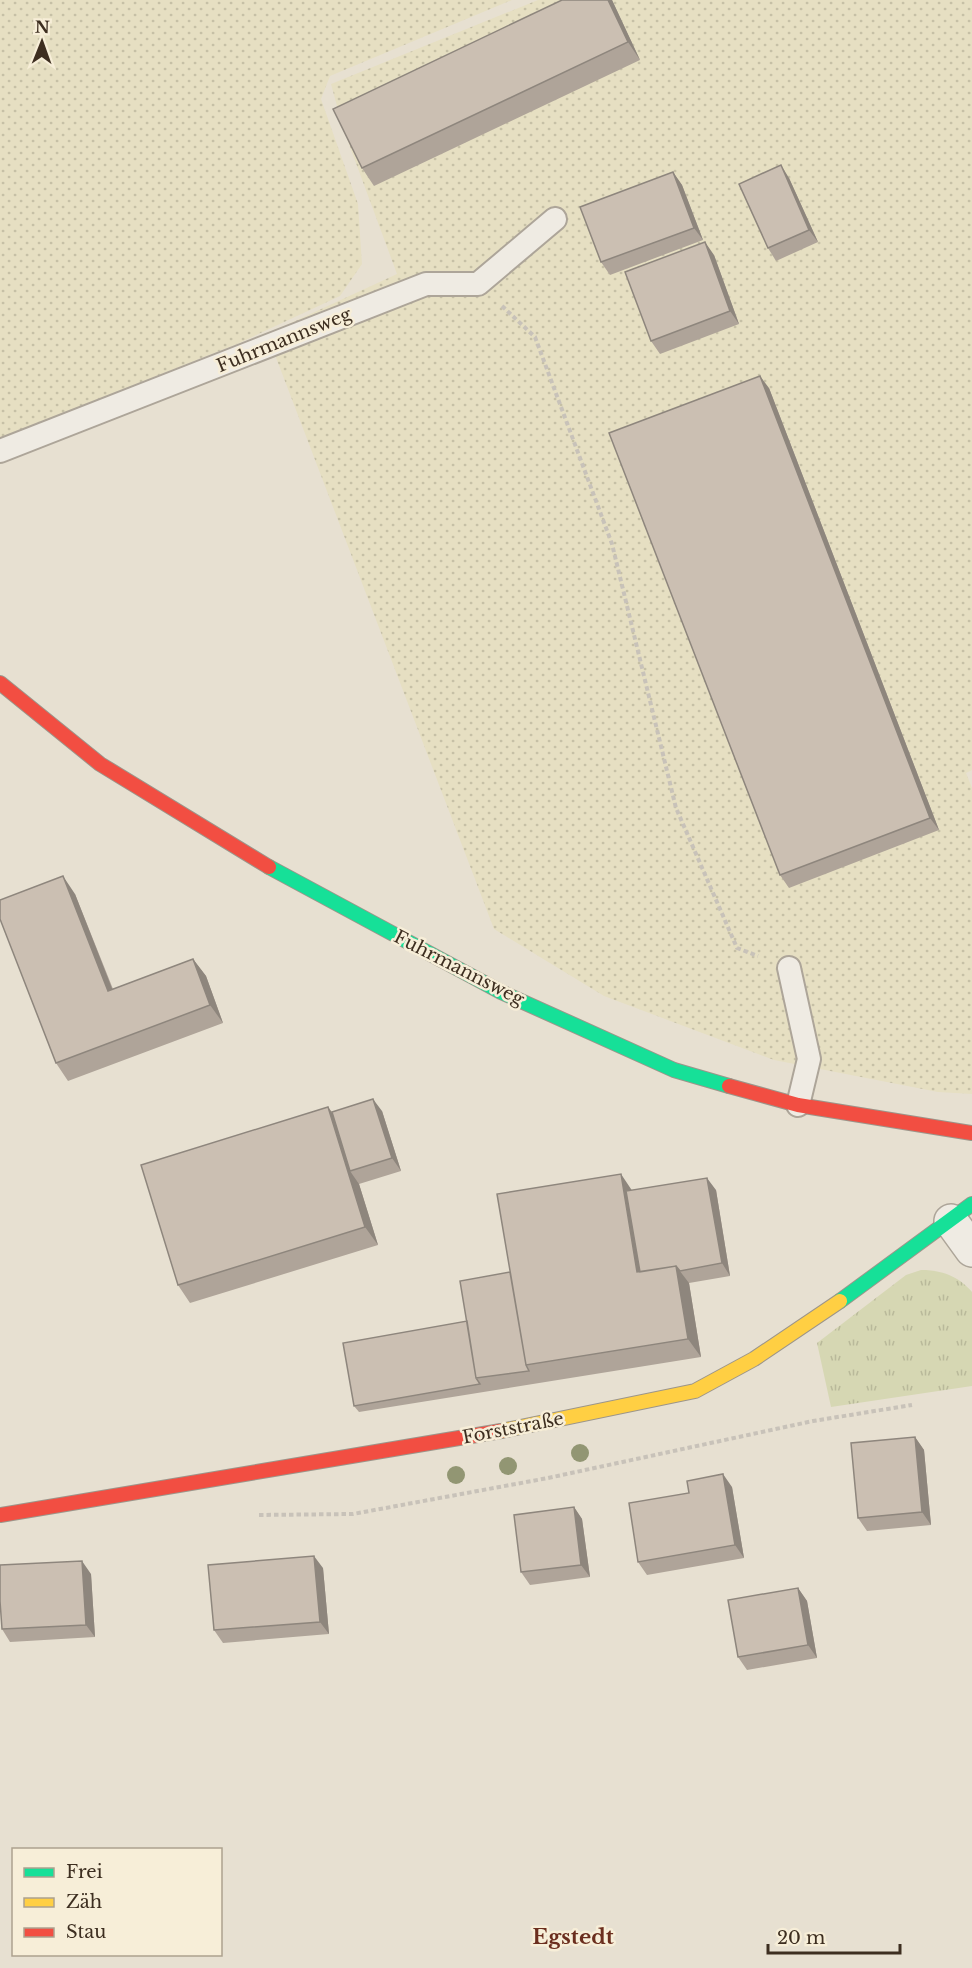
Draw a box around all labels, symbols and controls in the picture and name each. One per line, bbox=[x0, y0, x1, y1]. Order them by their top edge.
north arrow bbox=[12, 12, 72, 72]
text: N bbox=[35, 17, 50, 37]
street label: Fuhrmannsweg bbox=[213, 303, 355, 377]
street label: Fuhrmannsweg bbox=[390, 926, 528, 1010]
street label: Forststraße bbox=[460, 1407, 566, 1449]
legend bbox=[12, 1848, 222, 1956]
text: Frei bbox=[66, 1861, 103, 1883]
text: Zäh bbox=[66, 1891, 102, 1913]
scale bar bbox=[768, 1917, 900, 1955]
text: Stau bbox=[66, 1921, 106, 1943]
district label: Egstedt bbox=[532, 1924, 614, 1950]
text: 20 m bbox=[777, 1927, 825, 1949]

